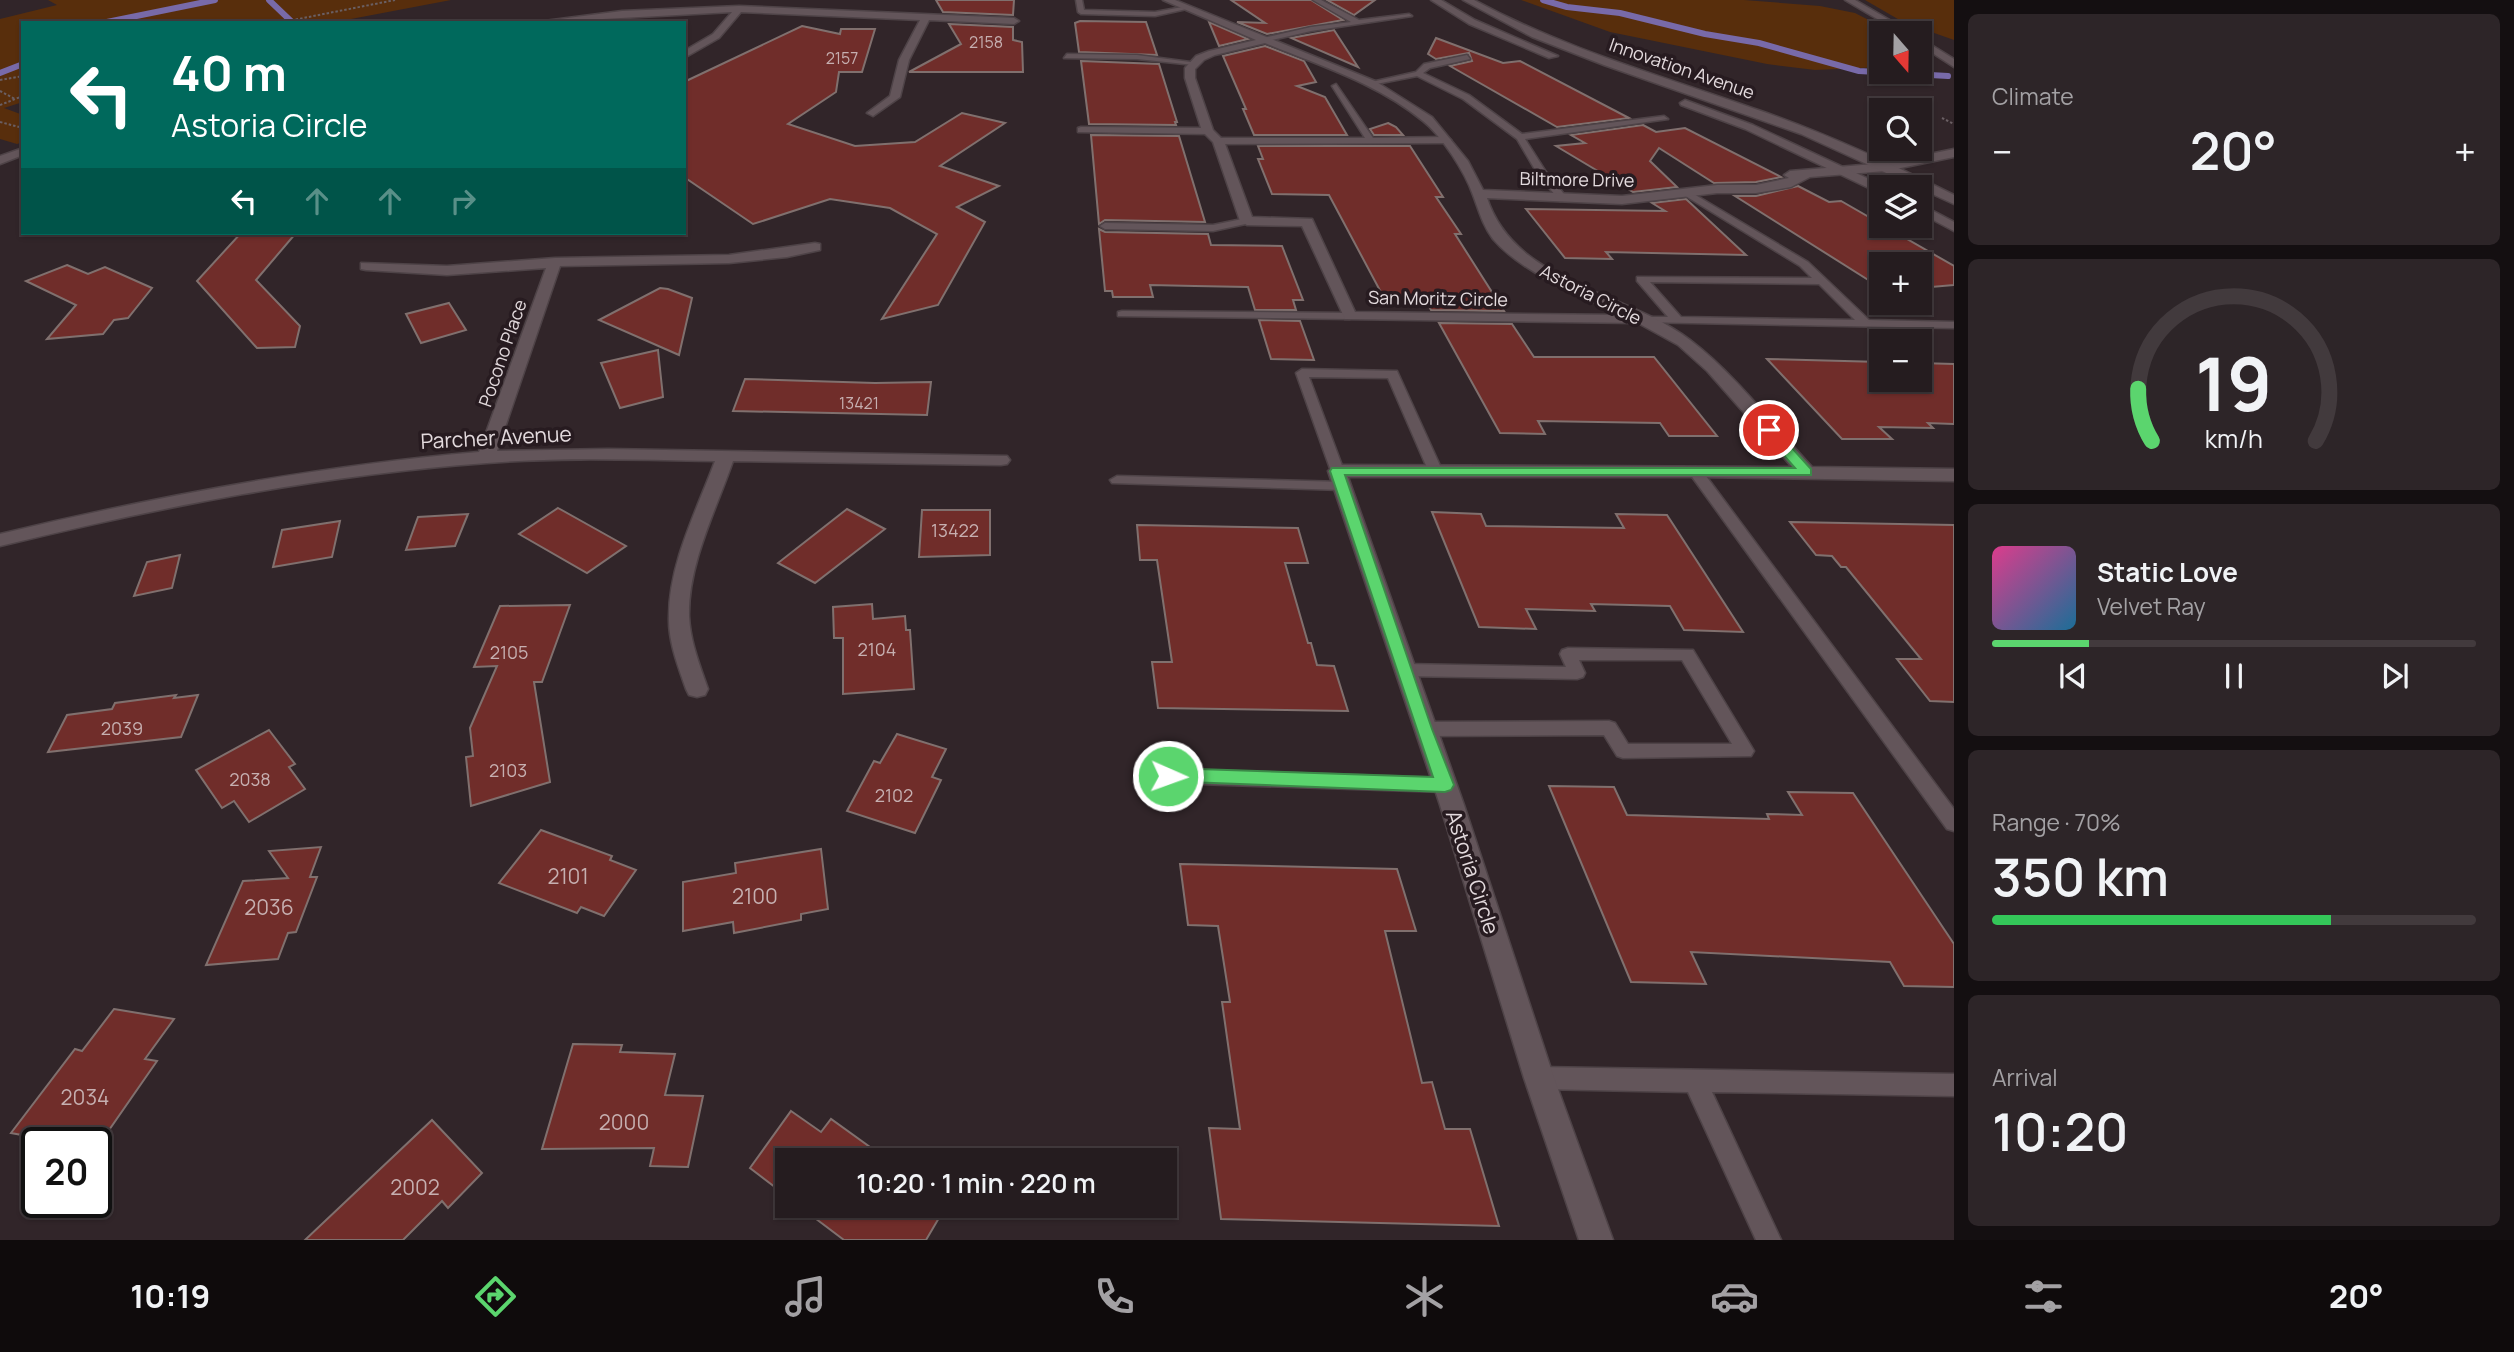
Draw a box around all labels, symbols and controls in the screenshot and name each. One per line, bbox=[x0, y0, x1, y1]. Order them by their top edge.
north arrow bbox=[1869, 21, 1932, 84]
map controls bbox=[1869, 21, 1932, 392]
house number: 2158 bbox=[969, 31, 1003, 53]
street label: Innovation Avenue bbox=[1606, 32, 1758, 104]
text: 40 m bbox=[171, 39, 287, 106]
house number: 2157 bbox=[826, 47, 858, 69]
icon: left bbox=[56, 49, 147, 140]
text: Climate bbox=[1992, 80, 2074, 112]
button: search bbox=[1869, 98, 1932, 161]
text: Astoria Circle bbox=[171, 103, 367, 147]
text: 20° bbox=[2190, 115, 2277, 186]
text: − bbox=[1992, 125, 2013, 177]
text: + bbox=[2454, 125, 2476, 177]
street label: Biltmore Drive bbox=[1519, 166, 1635, 192]
button: layers bbox=[1869, 175, 1932, 238]
icon: left bbox=[225, 182, 263, 220]
icon: ahead bbox=[298, 182, 336, 220]
icon: ahead bbox=[371, 182, 409, 220]
icon: right bbox=[444, 182, 482, 220]
button: + bbox=[1869, 252, 1932, 315]
street label: Astoria Circle bbox=[1536, 258, 1646, 330]
street label: San Moritz Circle bbox=[1368, 285, 1508, 311]
street label: Pocono Place bbox=[472, 296, 532, 410]
button: − bbox=[1869, 329, 1932, 392]
text: 19 bbox=[2195, 333, 2273, 433]
house number: 13421 bbox=[839, 392, 879, 414]
pin bbox=[1739, 400, 1799, 460]
icon: arrive bbox=[1750, 411, 1788, 449]
street label: Parcher Avenue bbox=[420, 419, 572, 455]
text: km/h bbox=[2205, 421, 2263, 456]
house number: 13422 bbox=[931, 518, 979, 542]
text: Static Love bbox=[2097, 554, 2238, 590]
text: Velvet Ray bbox=[2097, 590, 2206, 622]
house number: 2104 bbox=[858, 637, 896, 661]
house number: 2105 bbox=[490, 640, 528, 664]
icon: previous bbox=[2054, 657, 2092, 695]
icon: pause bbox=[2215, 657, 2253, 695]
icon: next bbox=[2376, 657, 2414, 695]
house number: 2039 bbox=[101, 716, 143, 740]
position arrow bbox=[1131, 739, 1205, 813]
house number: 2103 bbox=[489, 758, 527, 782]
house number: 2038 bbox=[229, 767, 271, 791]
house number: 2102 bbox=[875, 783, 913, 807]
street label: Astoria Circle bbox=[1440, 806, 1506, 938]
text: Range · 70% bbox=[1992, 806, 2121, 838]
text: 350 km bbox=[1992, 841, 2169, 912]
house number: 2101 bbox=[547, 862, 589, 890]
house number: 2100 bbox=[732, 882, 778, 910]
house number: 2036 bbox=[244, 893, 294, 921]
text: Arrival bbox=[1992, 1061, 2058, 1093]
house number: 2034 bbox=[61, 1083, 109, 1111]
text: 10:20 bbox=[1992, 1096, 2128, 1167]
house number: 2000 bbox=[599, 1108, 649, 1136]
speed limit sign: 20 bbox=[21, 1127, 112, 1218]
text: 10:20 · 1 min · 220 m bbox=[856, 1165, 1096, 1201]
house number: 2002 bbox=[390, 1173, 440, 1201]
icon: directions bbox=[471, 1272, 520, 1321]
icon: music bbox=[781, 1272, 830, 1321]
icon: phone bbox=[1090, 1272, 1139, 1321]
icon: climate bbox=[1400, 1272, 1449, 1321]
icon: car bbox=[1710, 1272, 1759, 1321]
icon: filters bbox=[2019, 1272, 2068, 1321]
text: 10:19 bbox=[130, 1274, 210, 1318]
text: 20° bbox=[2329, 1274, 2384, 1318]

